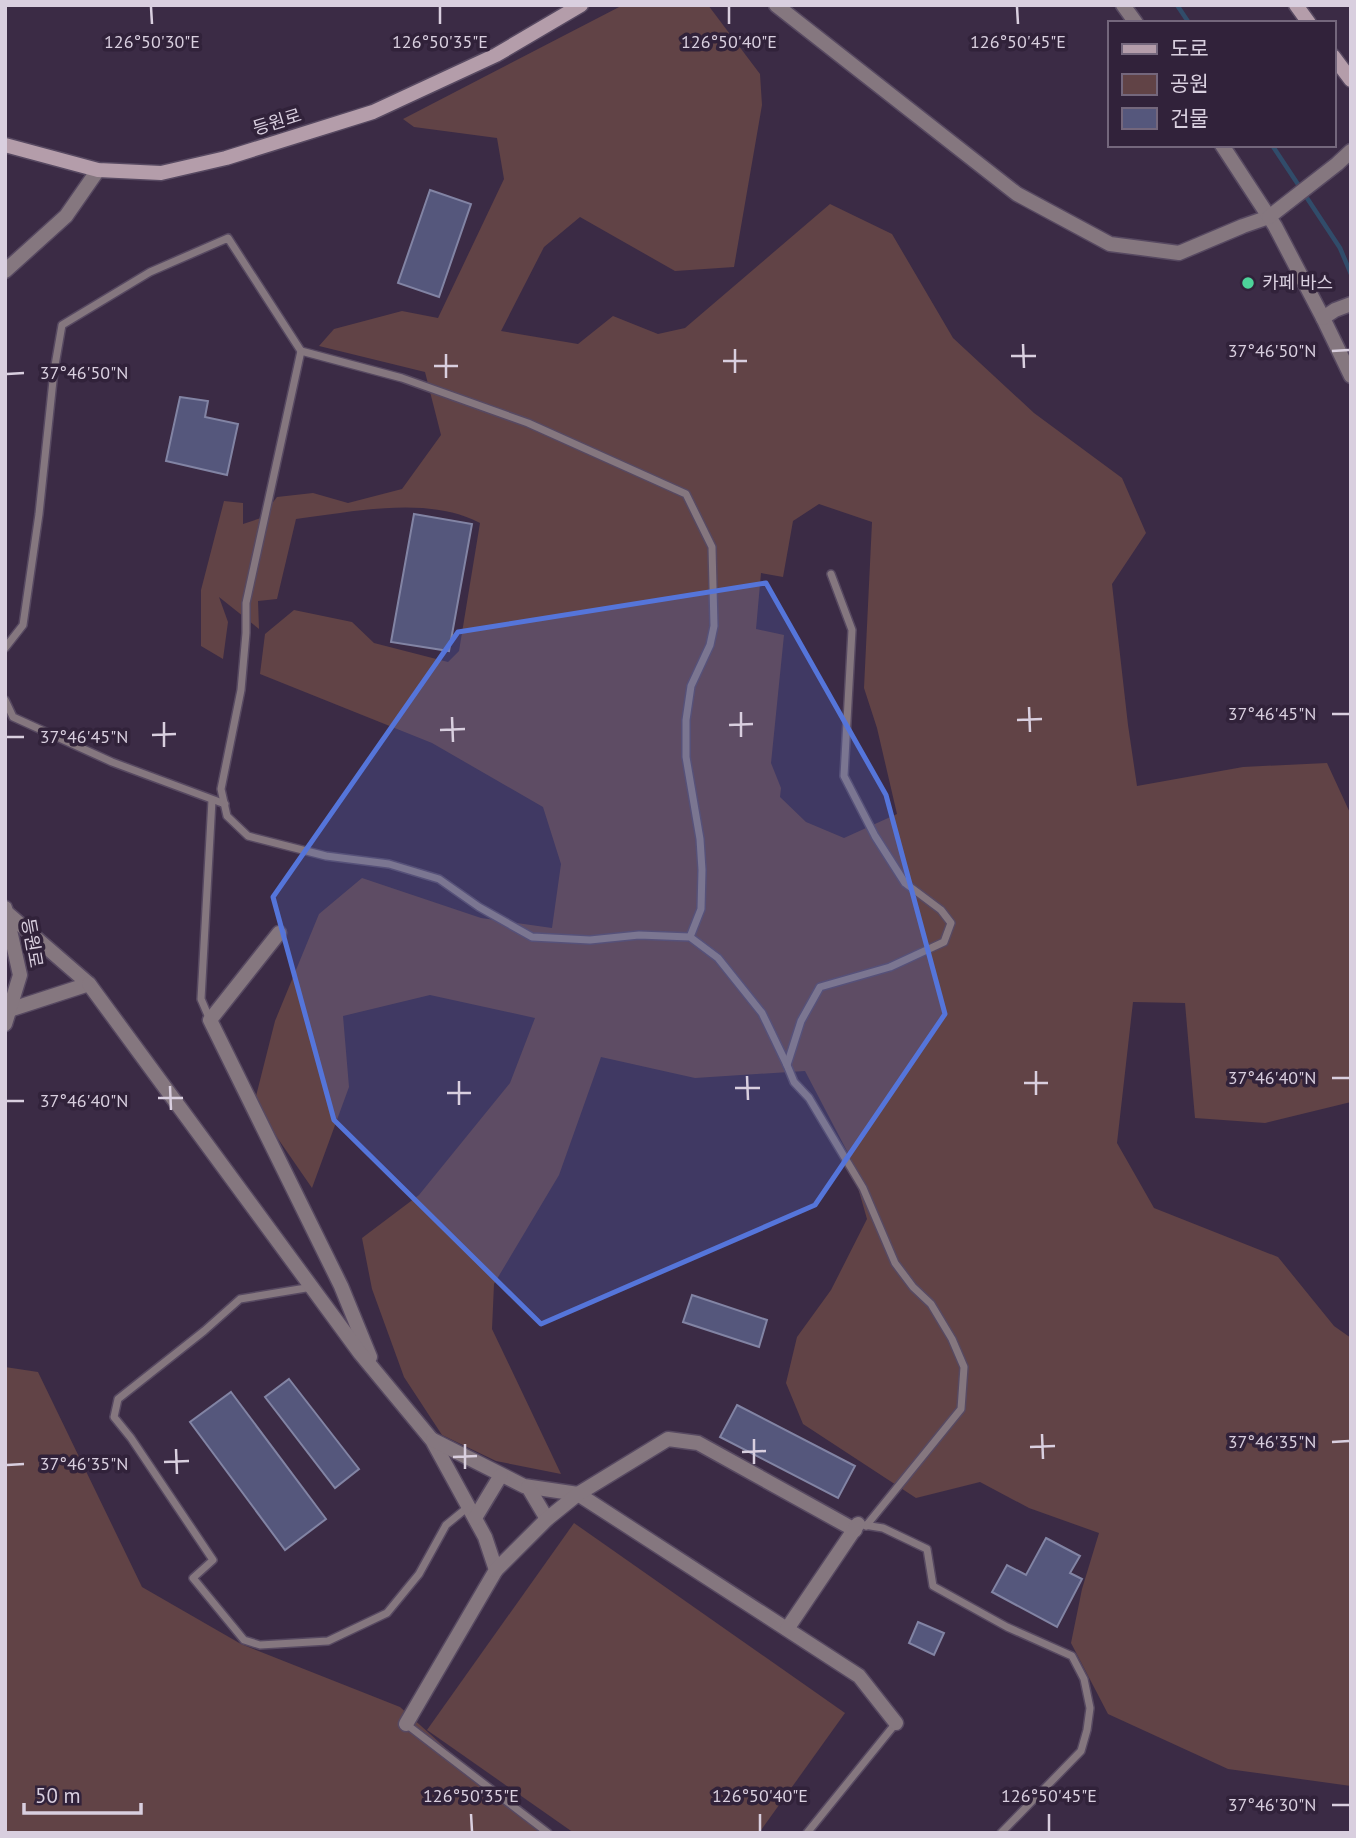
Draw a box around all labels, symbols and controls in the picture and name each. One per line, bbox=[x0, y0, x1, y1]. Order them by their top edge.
legend bbox=[1108, 21, 1335, 147]
text: 126°50'30"E bbox=[104, 30, 200, 53]
text: 126°50'35"E bbox=[392, 30, 488, 53]
text: 126°50'40"E bbox=[681, 30, 777, 53]
text: 126°50'45"E bbox=[970, 30, 1066, 53]
text: 도로 bbox=[1170, 35, 1209, 62]
text: 공원 bbox=[1170, 70, 1209, 97]
street label: 등원로 bbox=[250, 103, 304, 140]
text: 건물 bbox=[1170, 105, 1209, 132]
place label: 카페 바스 bbox=[1262, 271, 1333, 294]
marker: 카페 바스 bbox=[1240, 275, 1256, 291]
text: 37°46'50"N bbox=[1228, 339, 1316, 362]
text: 37°46'50"N bbox=[40, 361, 128, 384]
text: 37°46'45"N bbox=[1228, 702, 1316, 725]
text: 37°46'45"N bbox=[40, 725, 128, 748]
street label: 등원로 bbox=[17, 916, 48, 969]
text: 37°46'40"N bbox=[1228, 1066, 1316, 1089]
text: 37°46'40"N bbox=[40, 1089, 128, 1112]
text: 37°46'35"N bbox=[1228, 1430, 1316, 1453]
text: 37°46'35"N bbox=[40, 1452, 128, 1475]
scale bar bbox=[24, 1772, 142, 1816]
text: 50 m bbox=[35, 1782, 81, 1809]
text: 126°50'35"E bbox=[423, 1784, 519, 1807]
text: 126°50'40"E bbox=[712, 1784, 808, 1807]
text: 126°50'45"E bbox=[1001, 1784, 1097, 1807]
text: 37°46'30"N bbox=[1228, 1793, 1316, 1816]

